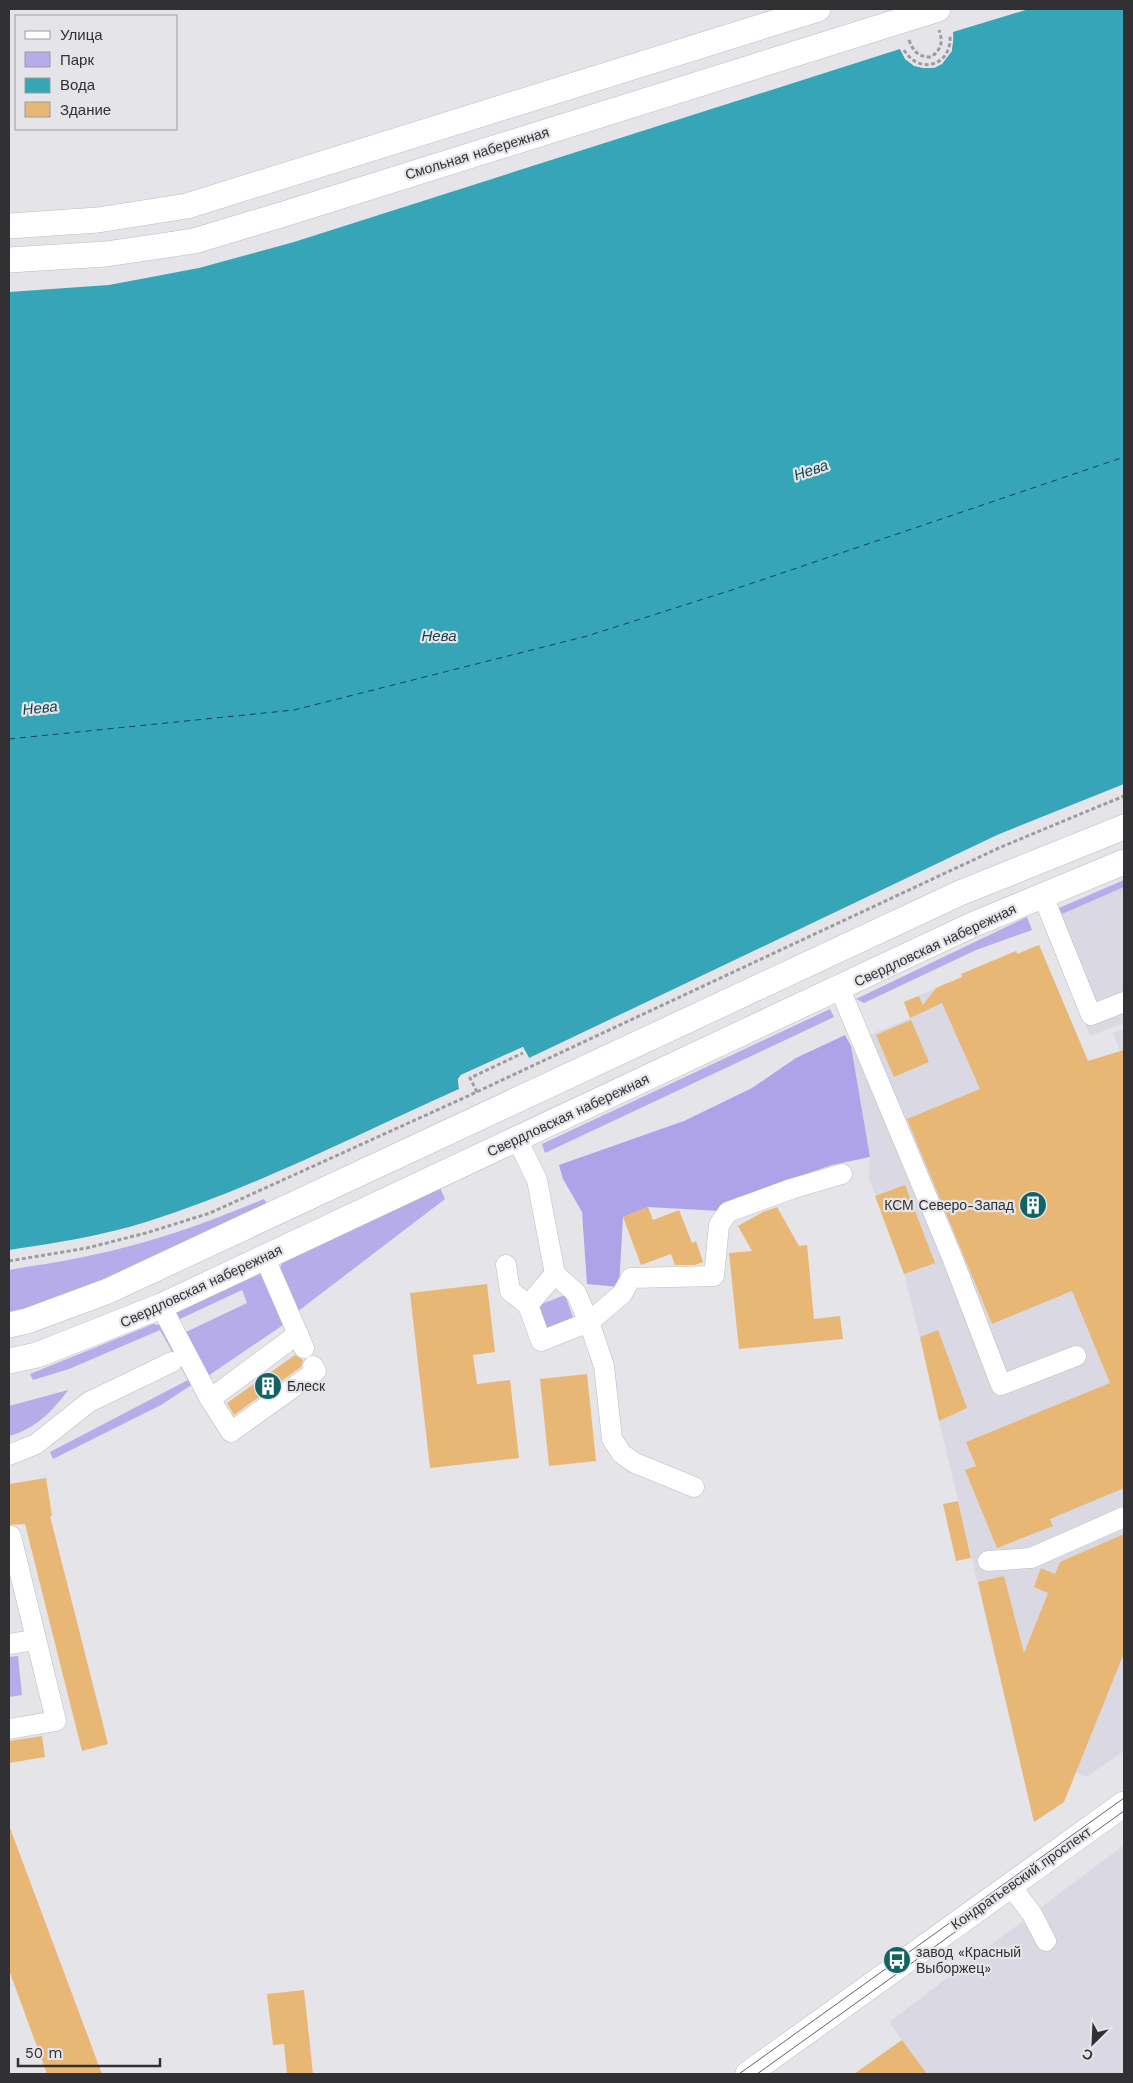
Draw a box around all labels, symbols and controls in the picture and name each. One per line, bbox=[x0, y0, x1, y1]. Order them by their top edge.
legend bbox=[15, 15, 178, 130]
text: Улица bbox=[60, 26, 103, 44]
text: Парк bbox=[60, 51, 94, 69]
text: Вода bbox=[60, 76, 96, 94]
text: Здание bbox=[60, 101, 111, 119]
street label: Смольная набережная bbox=[403, 123, 551, 183]
water label: Нева bbox=[792, 456, 830, 484]
water label: Нева bbox=[421, 627, 457, 645]
water label: Нева bbox=[22, 697, 58, 719]
street label: Свердловская набережная bbox=[851, 900, 1019, 990]
street label: Свердловская набережная bbox=[484, 1070, 652, 1160]
building icon: КСМ Северо-Запад bbox=[1018, 1190, 1048, 1220]
place label: КСМ Северо-Запад bbox=[884, 1197, 1014, 1213]
street label: Свердловская набережная bbox=[117, 1241, 285, 1331]
building icon: Блеск bbox=[253, 1371, 283, 1401]
place label: Блеск bbox=[287, 1378, 326, 1394]
street label: Кондратьевский проспект bbox=[948, 1823, 1095, 1933]
place label: завод «Красный Выборжец» bbox=[916, 1944, 1021, 1976]
bus stop icon: завод «Красный Выборжец» bbox=[882, 1945, 912, 1975]
north arrow bbox=[1068, 2018, 1118, 2068]
scale bar bbox=[18, 2036, 160, 2068]
text: 50 m bbox=[25, 2044, 62, 2062]
text: С bbox=[1080, 2046, 1096, 2064]

